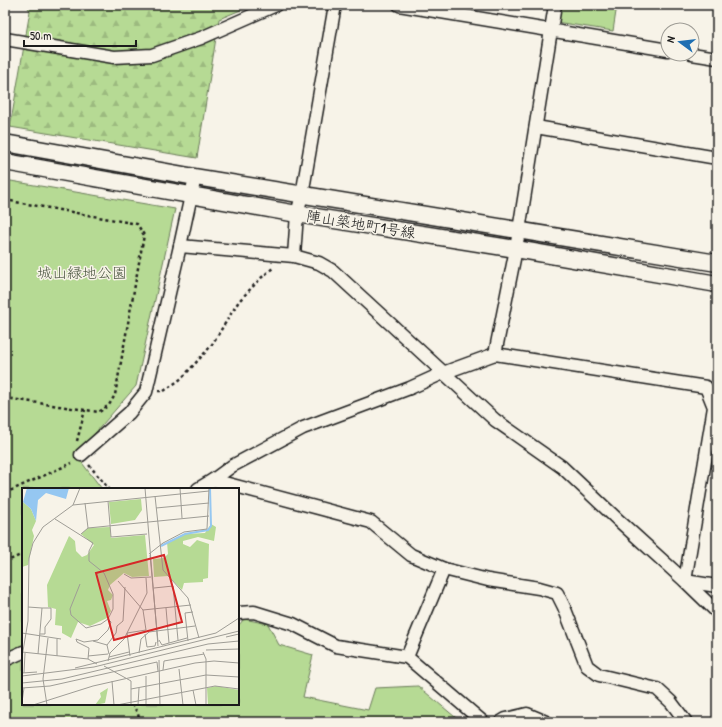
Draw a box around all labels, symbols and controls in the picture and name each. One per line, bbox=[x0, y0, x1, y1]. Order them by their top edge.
scale bar bbox=[24, 22, 136, 48]
north arrow bbox=[660, 22, 700, 62]
text: 50 m bbox=[30, 27, 51, 44]
text: N bbox=[663, 35, 678, 44]
street label: 陣山築地町1号線 bbox=[305, 205, 417, 243]
park label: 城山緑地公園 bbox=[37, 262, 127, 283]
inset map bbox=[22, 488, 239, 705]

